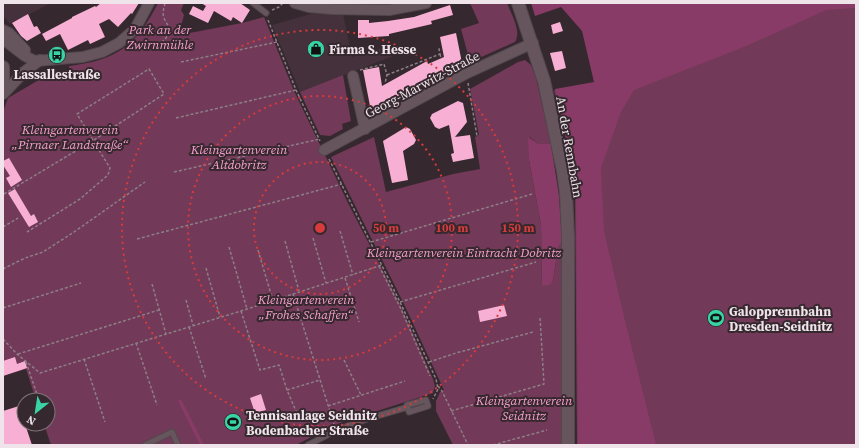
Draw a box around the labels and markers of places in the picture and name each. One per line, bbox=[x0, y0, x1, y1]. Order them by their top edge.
shop icon: Firma S. Hesse bbox=[306, 39, 326, 59]
place label: Firma S. Hesse bbox=[329, 41, 417, 58]
bus stop icon: Lassallestraße bbox=[47, 45, 67, 65]
place label: Lassallestraße bbox=[14, 66, 101, 83]
centre of rings bbox=[313, 221, 327, 235]
place label: Galopprennbahn Dresden-Seidnitz bbox=[729, 303, 832, 335]
sports icon: Galopprennbahn Dresden-Seidnitz bbox=[706, 308, 726, 328]
place label: Tennisanlage Seidnitz Bodenbacher Straße bbox=[246, 407, 377, 439]
sports icon: Tennisanlage Seidnitz Bodenbacher Straße bbox=[223, 412, 243, 432]

